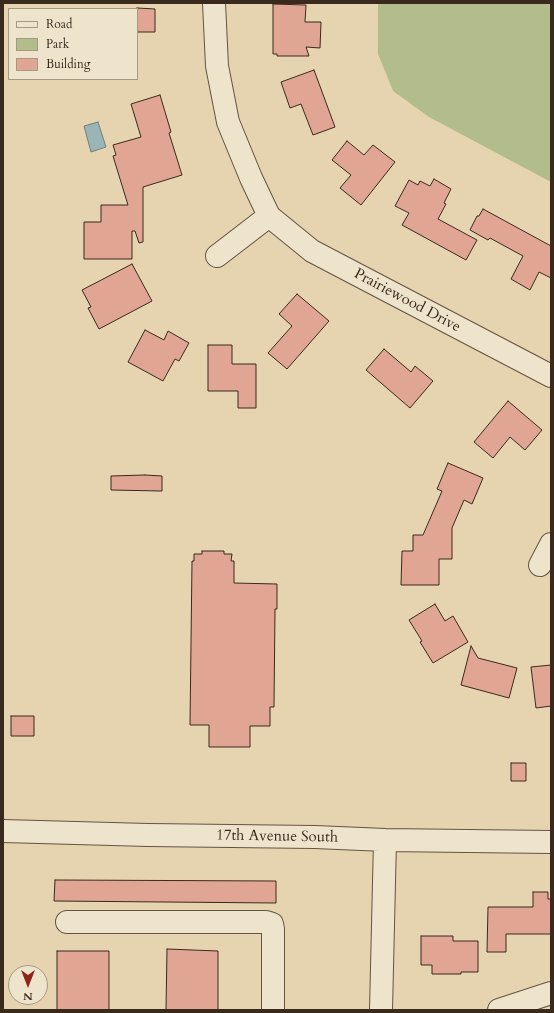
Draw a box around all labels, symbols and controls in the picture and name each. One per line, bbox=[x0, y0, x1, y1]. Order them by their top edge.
legend bbox=[8, 8, 138, 80]
text: Road bbox=[46, 16, 72, 32]
text: Park bbox=[46, 36, 69, 52]
text: Building bbox=[46, 56, 90, 72]
street label: Prairiewood Drive bbox=[351, 265, 463, 337]
street label: 17th Avenue South bbox=[216, 827, 338, 847]
north arrow bbox=[8, 965, 48, 1005]
text: N bbox=[23, 989, 33, 1004]

